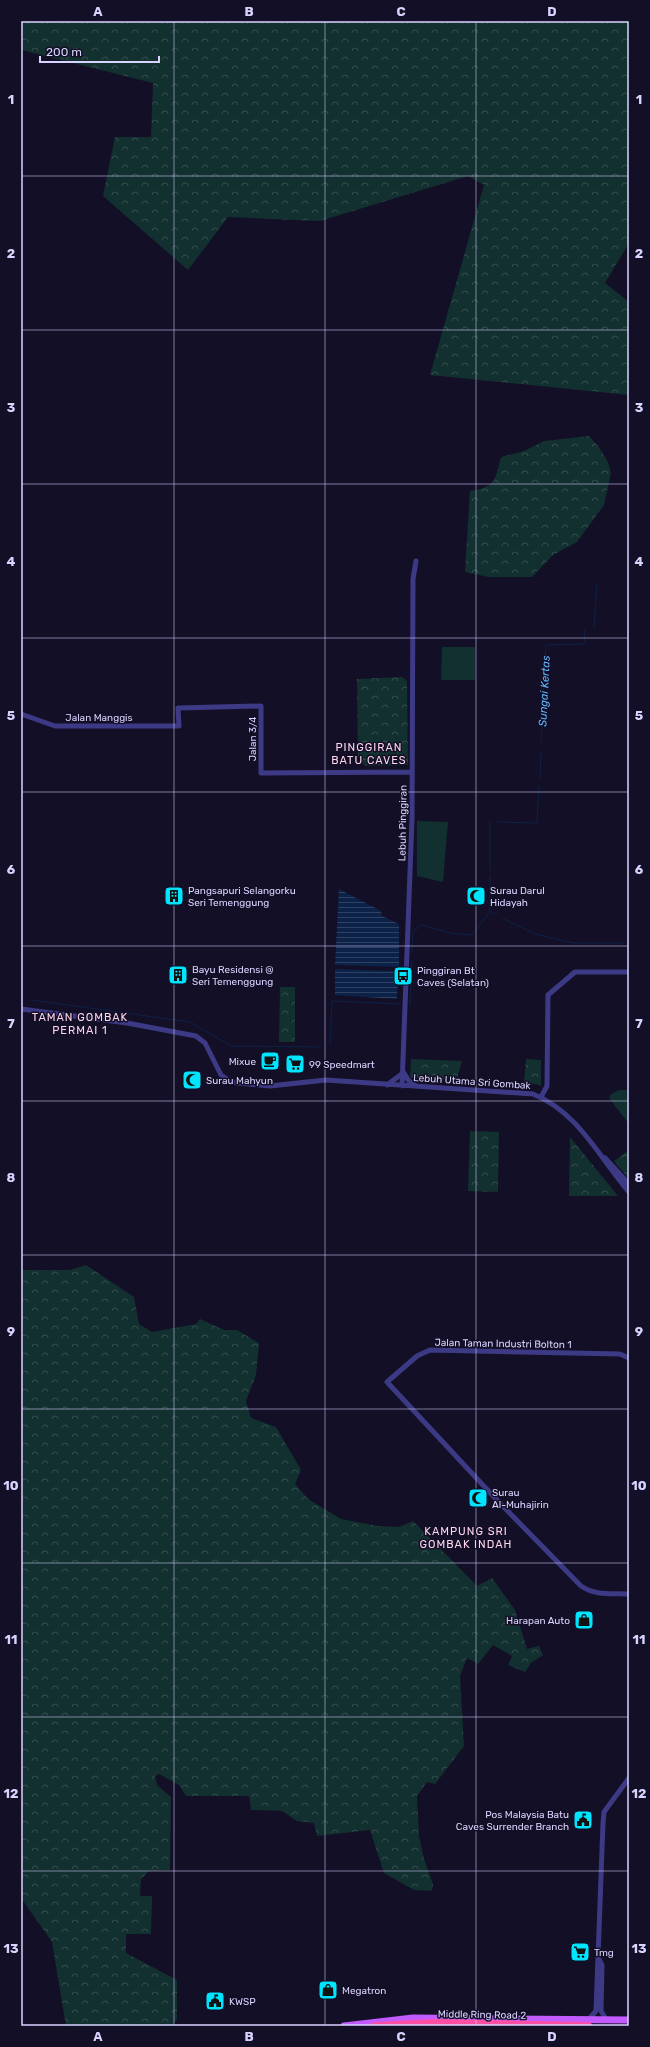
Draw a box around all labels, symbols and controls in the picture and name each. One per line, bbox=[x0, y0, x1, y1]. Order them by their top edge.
text: A bbox=[93, 4, 103, 19]
text: B bbox=[244, 4, 254, 19]
text: C bbox=[396, 4, 406, 19]
text: D bbox=[547, 4, 557, 19]
scale bar bbox=[40, 38, 159, 64]
text: 200 m bbox=[46, 45, 82, 59]
text: 1 bbox=[8, 92, 14, 107]
text: 1 bbox=[636, 92, 642, 107]
text: 2 bbox=[7, 246, 15, 261]
text: 2 bbox=[635, 246, 643, 261]
text: 3 bbox=[7, 400, 16, 415]
text: 3 bbox=[635, 400, 644, 415]
text: 4 bbox=[7, 554, 16, 569]
text: 4 bbox=[635, 554, 644, 569]
water label: Sungai Kertas bbox=[536, 655, 553, 727]
text: 5 bbox=[7, 708, 15, 723]
text: 5 bbox=[635, 708, 643, 723]
street label: Jalan Manggis bbox=[65, 712, 133, 724]
street label: Jalan 3/4 bbox=[247, 717, 259, 761]
district label: PINGGIRAN BATU CAVES bbox=[331, 741, 407, 767]
street label: Lebuh Pinggiran bbox=[396, 785, 410, 861]
text: 6 bbox=[7, 862, 16, 877]
text: 6 bbox=[635, 862, 644, 877]
building icon: Pangsapuri Selangorku Seri Temenggung bbox=[163, 885, 185, 907]
place label: Pangsapuri Selangorku Seri Temenggung bbox=[188, 885, 296, 909]
mosque icon: Surau Darul Hidayah bbox=[465, 885, 487, 907]
place label: Surau Darul Hidayah bbox=[490, 885, 545, 909]
building icon: Bayu Residensi @ Seri Temenggung bbox=[167, 964, 189, 986]
place label: Bayu Residensi @ Seri Temenggung bbox=[192, 964, 274, 988]
bus stop icon: Pinggiran Bt Caves (Selatan) bbox=[392, 965, 414, 987]
place label: Pinggiran Bt Caves (Selatan) bbox=[417, 965, 489, 989]
district label: TAMAN GOMBAK PERMAI 1 bbox=[32, 1011, 128, 1037]
text: 7 bbox=[7, 1016, 15, 1031]
text: 7 bbox=[635, 1016, 643, 1031]
cafe icon: Mixue bbox=[259, 1050, 281, 1072]
supermarket icon: 99 Speedmart bbox=[284, 1053, 306, 1075]
place label: Mixue bbox=[229, 1056, 256, 1068]
place label: 99 Speedmart bbox=[309, 1059, 375, 1071]
mosque icon: Surau Mahyun bbox=[181, 1069, 203, 1091]
street label: Lebuh Utama Sri Gombak bbox=[413, 1072, 532, 1092]
place label: Surau Mahyun bbox=[206, 1075, 273, 1087]
text: 8 bbox=[7, 1170, 16, 1185]
text: 8 bbox=[635, 1170, 644, 1185]
text: 9 bbox=[7, 1324, 15, 1339]
text: 9 bbox=[635, 1324, 643, 1339]
street label: Jalan Taman Industri Bolton 1 bbox=[434, 1337, 572, 1351]
text: 10 bbox=[3, 1478, 19, 1493]
text: 10 bbox=[631, 1478, 647, 1493]
mosque icon: Surau Al-Muhajirin bbox=[467, 1487, 489, 1509]
place label: Surau Al-Muhajirin bbox=[492, 1487, 549, 1511]
district label: KAMPUNG SRI GOMBAK INDAH bbox=[420, 1525, 512, 1551]
shop icon: Harapan Auto bbox=[573, 1609, 595, 1631]
place label: Harapan Auto bbox=[506, 1615, 570, 1627]
text: 11 bbox=[5, 1632, 17, 1647]
text: 11 bbox=[633, 1632, 645, 1647]
text: 12 bbox=[4, 1786, 18, 1801]
text: 12 bbox=[632, 1786, 646, 1801]
place label: Pos Malaysia Batu Caves Surrender Branch bbox=[456, 1809, 569, 1833]
public building icon: Pos Malaysia Batu Caves Surrender Branch bbox=[572, 1809, 594, 1831]
text: 13 bbox=[3, 1941, 19, 1956]
supermarket icon: Tmg bbox=[569, 1941, 591, 1963]
text: 13 bbox=[631, 1941, 647, 1956]
place label: Tmg bbox=[594, 1947, 614, 1959]
shop icon: Megatron bbox=[317, 1979, 339, 2001]
place label: Megatron bbox=[342, 1985, 386, 1997]
public building icon: KWSP bbox=[204, 1990, 226, 2012]
place label: KWSP bbox=[229, 1996, 256, 2008]
street label: Middle Ring Road 2 bbox=[438, 2008, 526, 2022]
text: A bbox=[93, 2029, 103, 2044]
text: B bbox=[244, 2029, 254, 2044]
text: C bbox=[396, 2029, 406, 2044]
text: D bbox=[547, 2029, 557, 2044]

